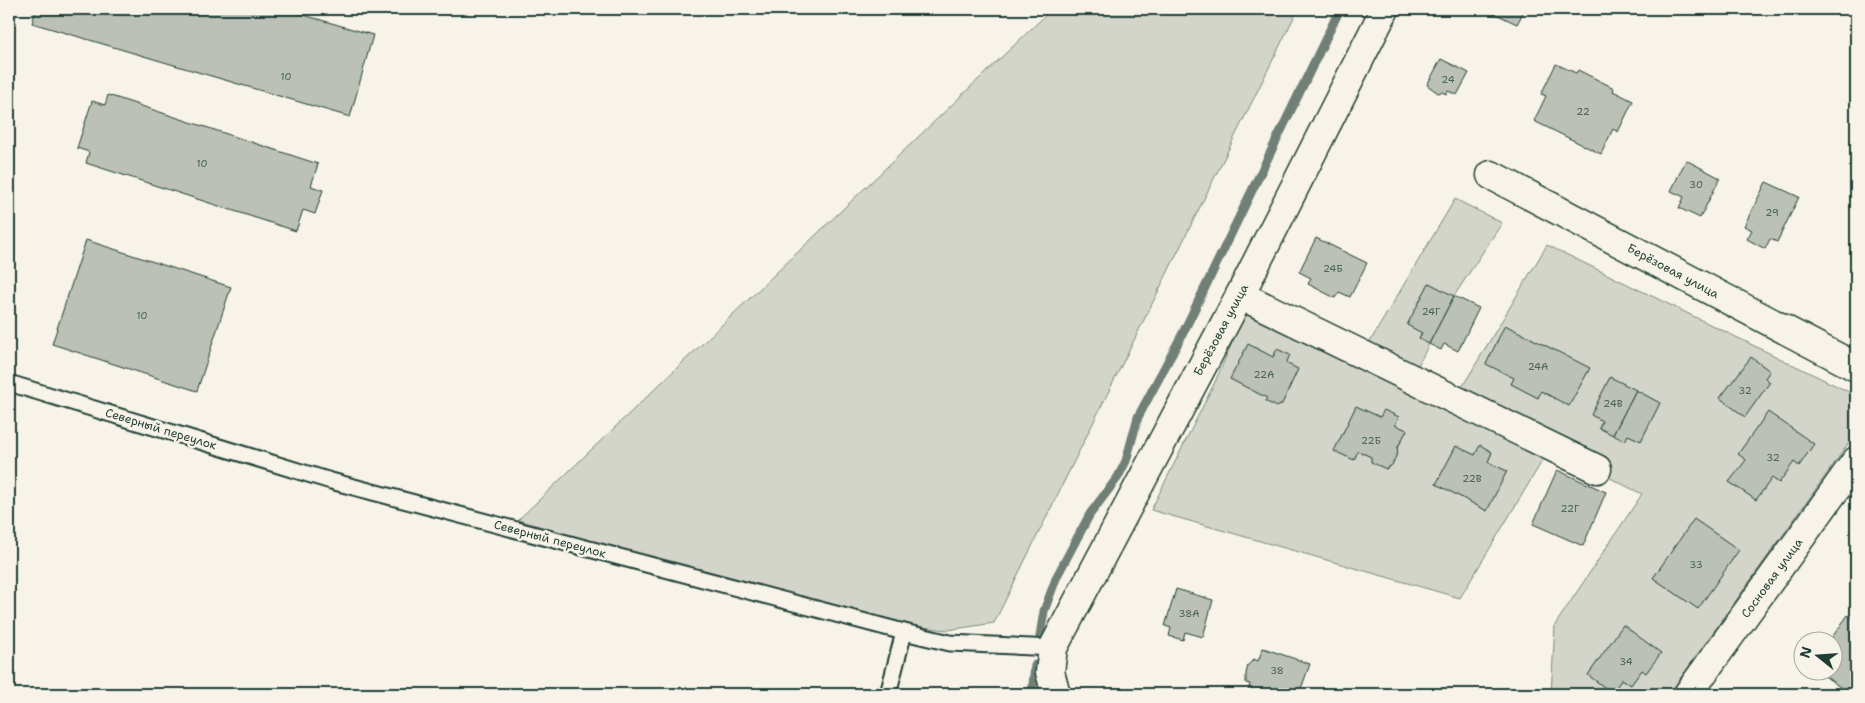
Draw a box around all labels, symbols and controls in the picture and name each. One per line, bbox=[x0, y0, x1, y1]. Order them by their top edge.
house number: 10 bbox=[281, 70, 291, 83]
house number: 24 bbox=[1441, 73, 1455, 86]
house number: 22 bbox=[1576, 105, 1590, 118]
house number: 10 bbox=[197, 157, 207, 170]
house number: 30 bbox=[1689, 178, 1703, 191]
house number: 29 bbox=[1765, 206, 1779, 219]
street label: Берёзовая улица bbox=[1624, 240, 1722, 302]
house number: 24Б bbox=[1323, 262, 1343, 275]
street label: Берёзовая улица bbox=[1190, 281, 1252, 379]
house number: 24Г bbox=[1422, 305, 1441, 318]
house number: 10 bbox=[137, 309, 147, 322]
house number: 24А bbox=[1528, 360, 1548, 373]
house number: 22А bbox=[1254, 368, 1274, 381]
house number: 32 bbox=[1738, 384, 1752, 397]
house number: 24В bbox=[1603, 397, 1623, 410]
street label: Северный переулок bbox=[103, 404, 219, 454]
house number: 22Б bbox=[1361, 434, 1381, 447]
house number: 32 bbox=[1766, 451, 1780, 464]
house number: 22В bbox=[1462, 472, 1482, 485]
house number: 22Г bbox=[1561, 502, 1580, 515]
street label: Северный переулок bbox=[492, 516, 608, 562]
street label: Сосновая улица bbox=[1738, 534, 1807, 621]
house number: 33 bbox=[1689, 558, 1703, 571]
house number: 38А bbox=[1179, 607, 1199, 620]
north arrow bbox=[1792, 630, 1842, 680]
text: N bbox=[1795, 644, 1816, 660]
house number: 34 bbox=[1619, 655, 1633, 668]
house number: 38 bbox=[1270, 664, 1284, 677]

